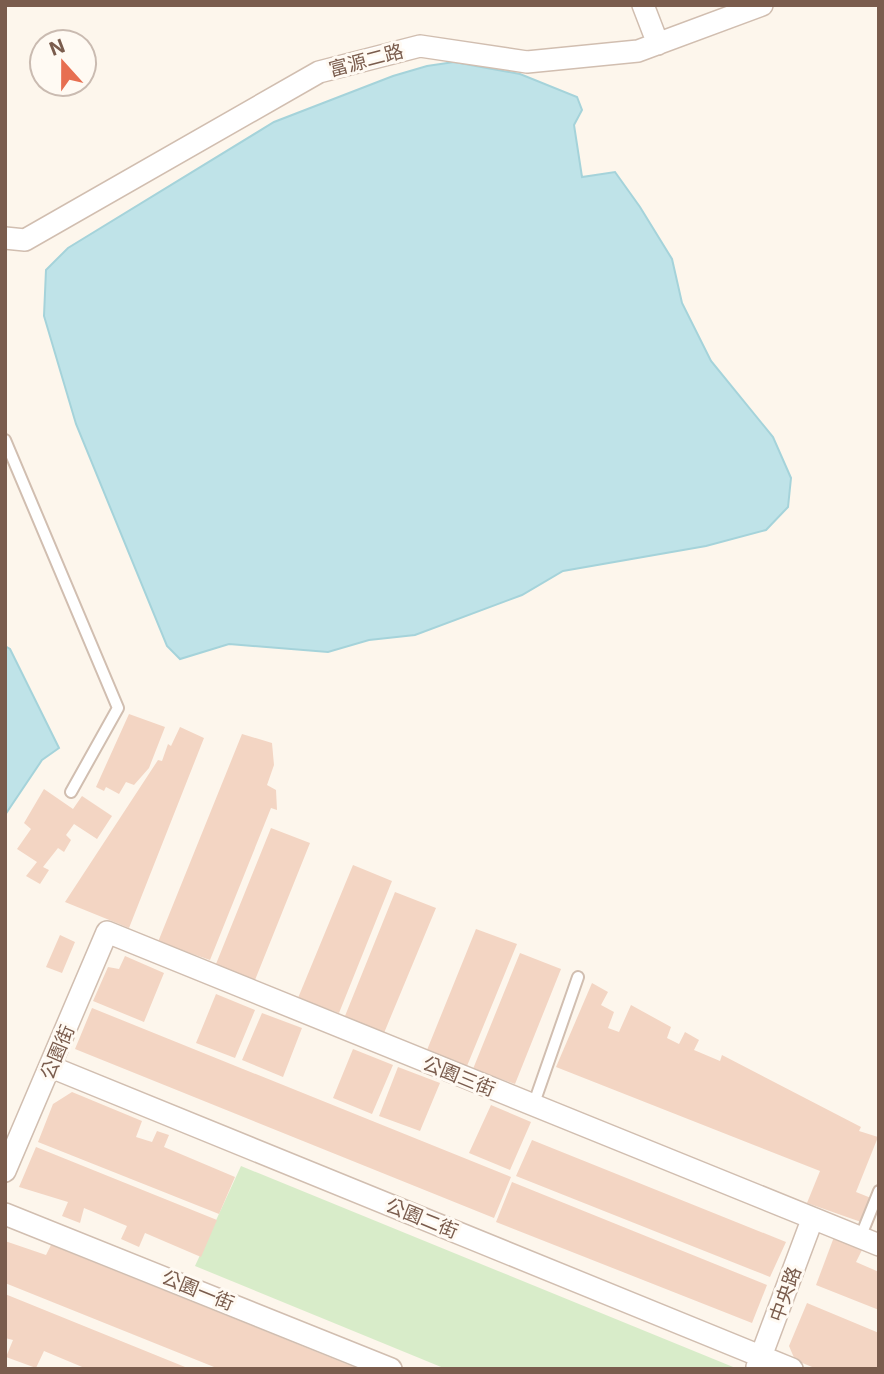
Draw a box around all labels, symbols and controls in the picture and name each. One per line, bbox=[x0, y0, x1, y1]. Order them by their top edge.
north arrow bbox=[28, 28, 98, 98]
text: N bbox=[46, 34, 68, 61]
street label: 富源二路 bbox=[326, 40, 406, 81]
street label: 公園街 bbox=[36, 1021, 79, 1083]
street label: 公園三街 bbox=[419, 1052, 498, 1101]
street label: 公園二街 bbox=[382, 1194, 461, 1243]
street label: 中央路 bbox=[765, 1263, 806, 1325]
street label: 公園一街 bbox=[158, 1266, 237, 1315]

